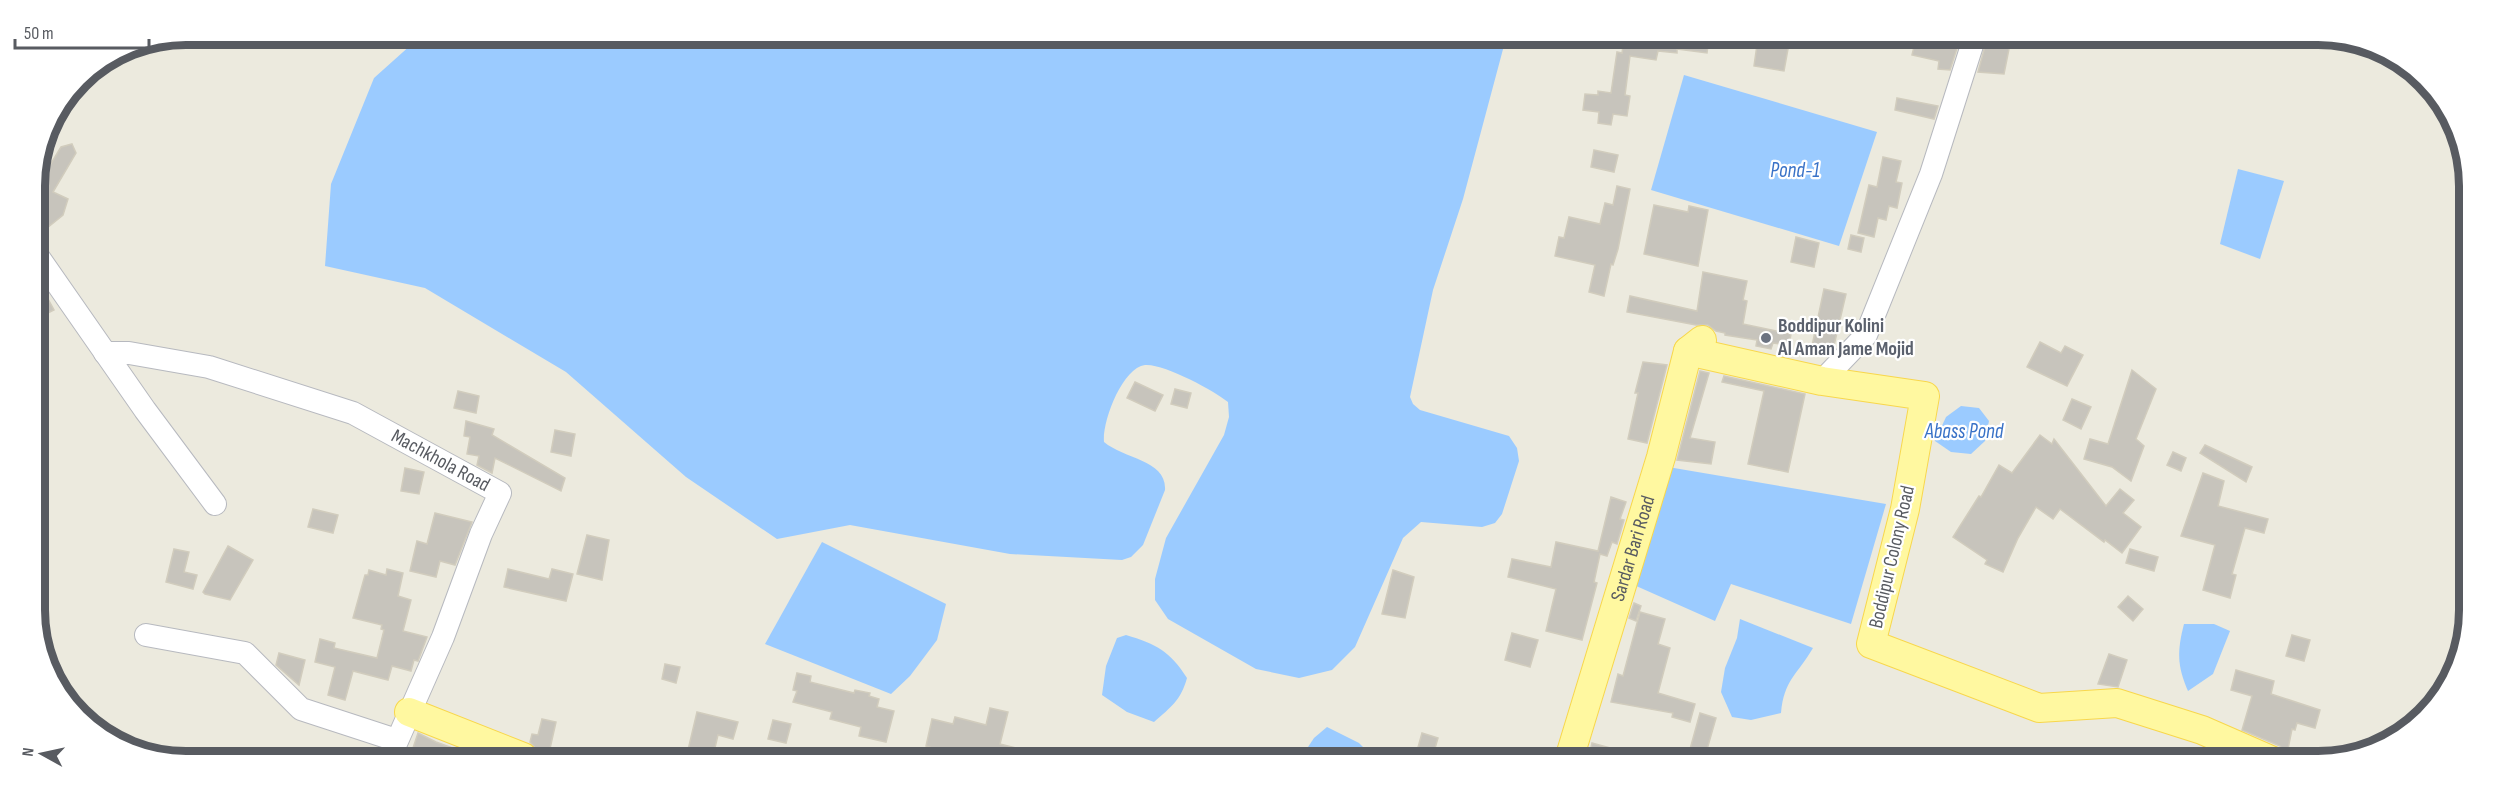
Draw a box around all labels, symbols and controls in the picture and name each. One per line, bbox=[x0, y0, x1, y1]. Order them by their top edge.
scale bar bbox=[15, 12, 148, 50]
text: 50 m bbox=[24, 23, 54, 44]
water label: Pond-1 bbox=[1770, 158, 1820, 183]
place label: Boddipur Kolini Al Aman Jame Mojid bbox=[1777, 314, 1914, 361]
marker: Boddipur Kolini Al Aman Jame Mojid bbox=[1759, 331, 1773, 345]
water label: Abass Pond bbox=[1924, 419, 2005, 444]
street label: Machkhola Road bbox=[387, 424, 494, 497]
street label: Boddipur Colony Road bbox=[1864, 483, 1920, 631]
street label: Sardar Bari Road bbox=[1606, 493, 1661, 604]
north arrow bbox=[12, 724, 72, 784]
text: N bbox=[19, 747, 39, 758]

